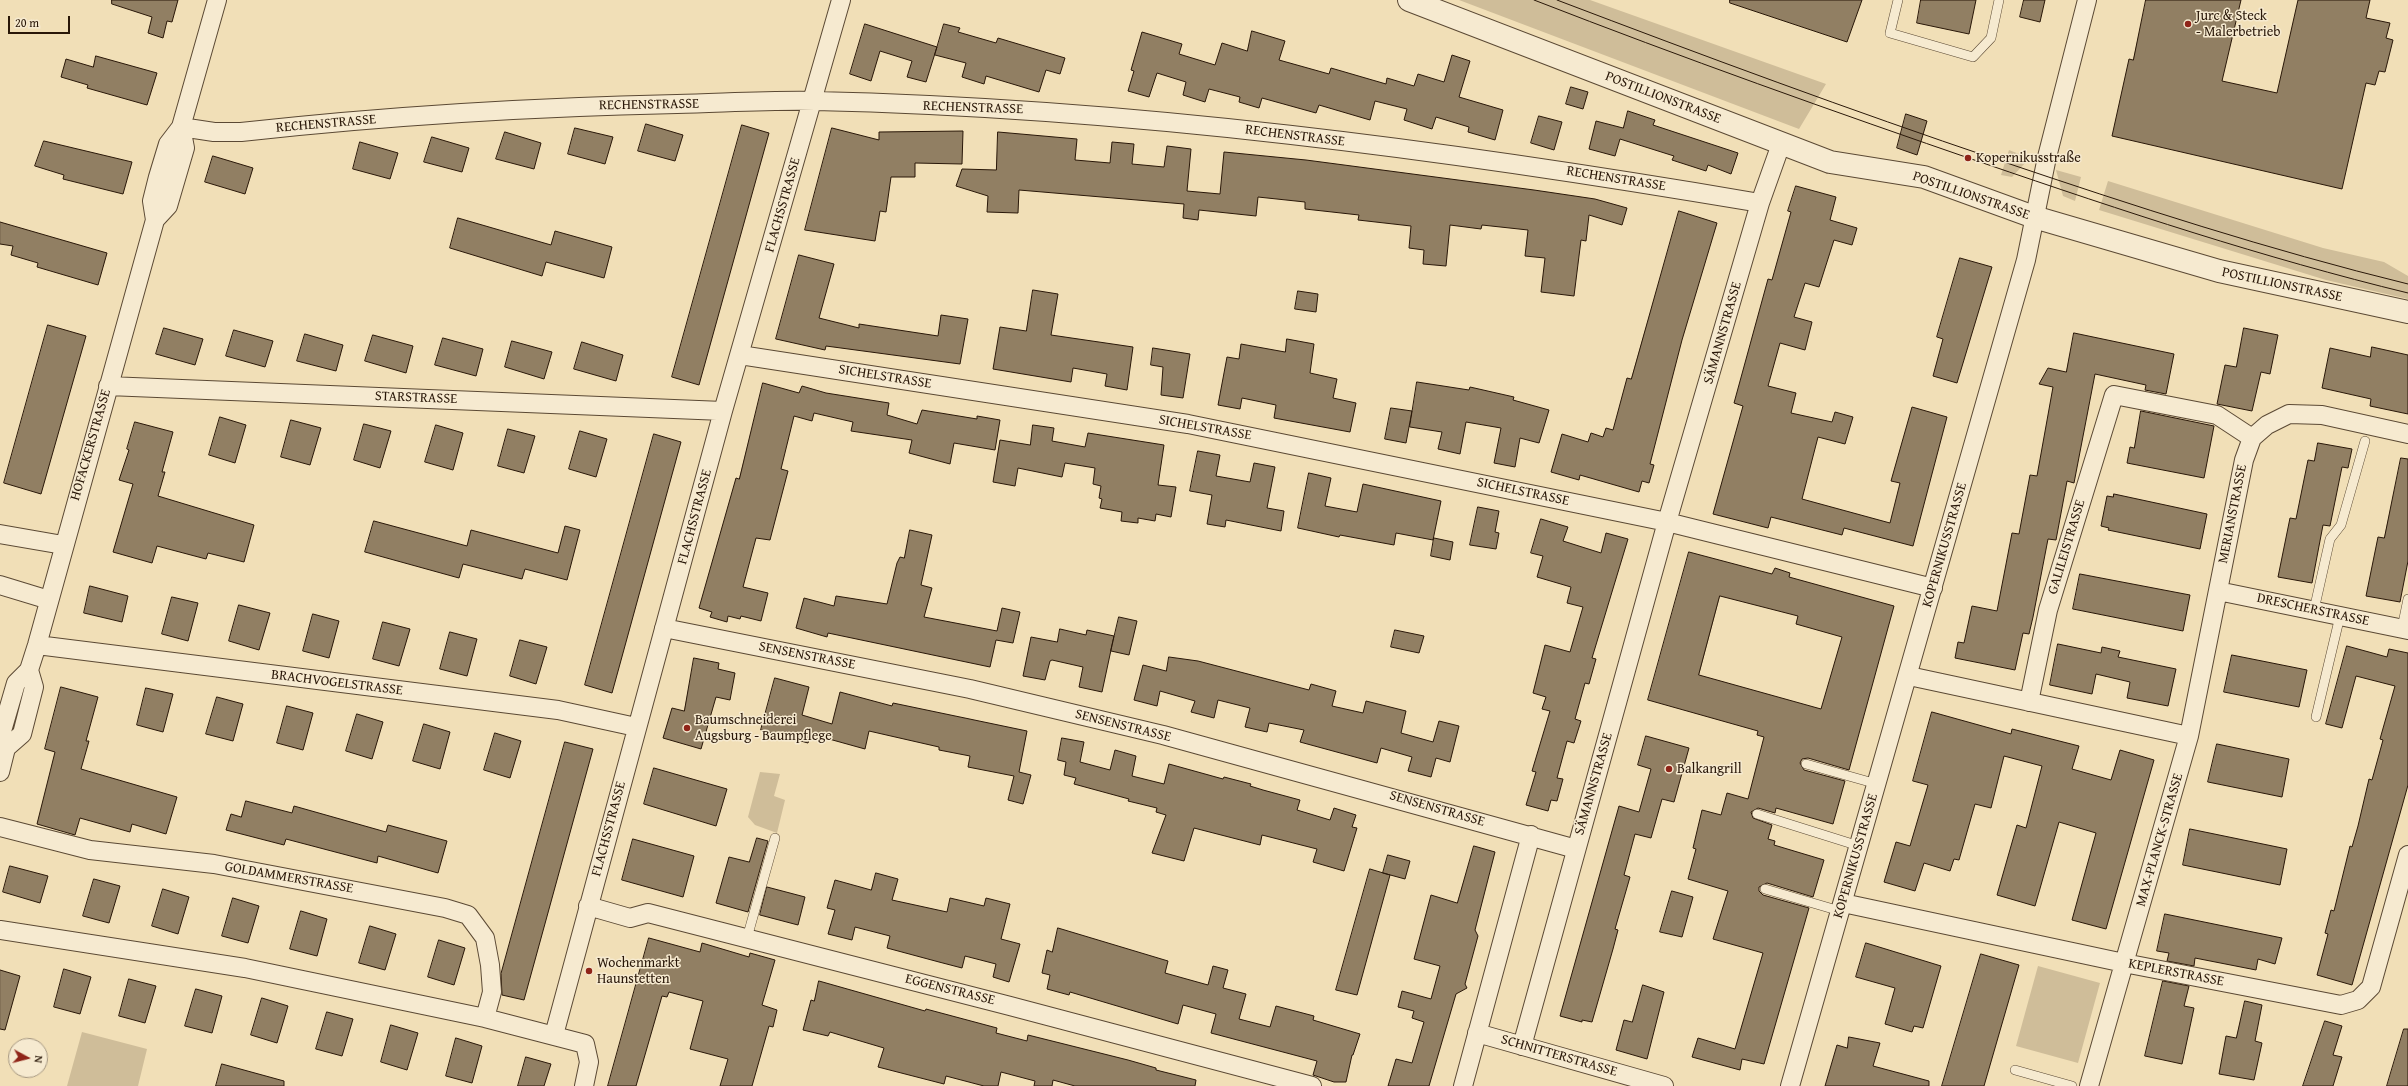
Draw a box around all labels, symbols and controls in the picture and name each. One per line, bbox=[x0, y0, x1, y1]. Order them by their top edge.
scale bar bbox=[10, 8, 72, 34]
place label: Jurc & Steck - Malerbetrieb bbox=[2196, 8, 2281, 40]
text: 20 m bbox=[15, 14, 39, 31]
marker: Jurc & Steck - Malerbetrieb bbox=[2183, 19, 2193, 29]
street label: POSTILLIONSTRASSE bbox=[1603, 68, 1723, 128]
street label: RECHENSTRASSE bbox=[599, 96, 699, 114]
street label: RECHENSTRASSE bbox=[923, 98, 1023, 118]
street label: RECHENSTRASSE bbox=[275, 111, 377, 137]
street label: RECHENSTRASSE bbox=[1244, 122, 1346, 150]
place label: Kopernikusstraße bbox=[1976, 150, 2081, 166]
marker: Kopernikusstraße bbox=[1963, 153, 1973, 163]
street label: FLACHSSTRASSE bbox=[761, 156, 805, 254]
street label: RECHENSTRASSE bbox=[1565, 163, 1667, 195]
street label: POSTILLIONSTRASSE bbox=[1910, 168, 2032, 224]
street label: POSTILLIONSTRASSE bbox=[2220, 264, 2344, 306]
street label: SÄMANNSTRASSE bbox=[1700, 280, 1746, 386]
street label: SICHELSTRASSE bbox=[837, 361, 933, 393]
street label: HOFACKERSTRASSE bbox=[67, 387, 115, 503]
street label: STARSTRASSE bbox=[375, 388, 457, 408]
street label: SICHELSTRASSE bbox=[1157, 412, 1253, 444]
street label: MERIANSTRASSE bbox=[2215, 463, 2251, 565]
street label: FLACHSSTRASSE bbox=[674, 468, 716, 566]
street label: SICHELSTRASSE bbox=[1475, 474, 1571, 510]
street label: KOPERNIKUSSTRASSE bbox=[1919, 481, 1971, 609]
street label: GALILEISTRASSE bbox=[2045, 498, 2089, 596]
street label: DRESCHERSTRASSE bbox=[2255, 590, 2371, 630]
street label: SENSENSTRASSE bbox=[757, 638, 857, 674]
street label: BRACHVOGELSTRASSE bbox=[270, 667, 404, 699]
street label: SENSENSTRASSE bbox=[1073, 706, 1173, 746]
place label: Baumschneiderei Augsburg - Baumpflege bbox=[695, 712, 832, 744]
marker: Baumschneiderei Augsburg - Baumpflege bbox=[682, 723, 692, 733]
street label: SÄMANNSTRASSE bbox=[1571, 731, 1617, 837]
place label: Balkangrill bbox=[1677, 761, 1742, 777]
marker: Balkangrill bbox=[1664, 764, 1674, 774]
street label: MAX-PLANCK-STRASSE bbox=[2133, 771, 2187, 909]
street label: FLACHSSTRASSE bbox=[588, 780, 630, 878]
street label: SENSENSTRASSE bbox=[1388, 787, 1486, 831]
street label: KOPERNIKUSSTRASSE bbox=[1830, 792, 1882, 920]
street label: GOLDAMMERSTRASSE bbox=[223, 858, 355, 898]
place label: Wochenmarkt Haunstetten bbox=[597, 955, 680, 988]
street label: KEPLERSTRASSE bbox=[2127, 956, 2225, 990]
marker: Wochenmarkt Haunstetten bbox=[584, 966, 594, 976]
street label: EGGENSTRASSE bbox=[903, 971, 997, 1009]
street label: SCHNITTERSTRASSE bbox=[1499, 1031, 1619, 1081]
north arrow bbox=[8, 1038, 48, 1078]
text: N bbox=[31, 1055, 47, 1064]

